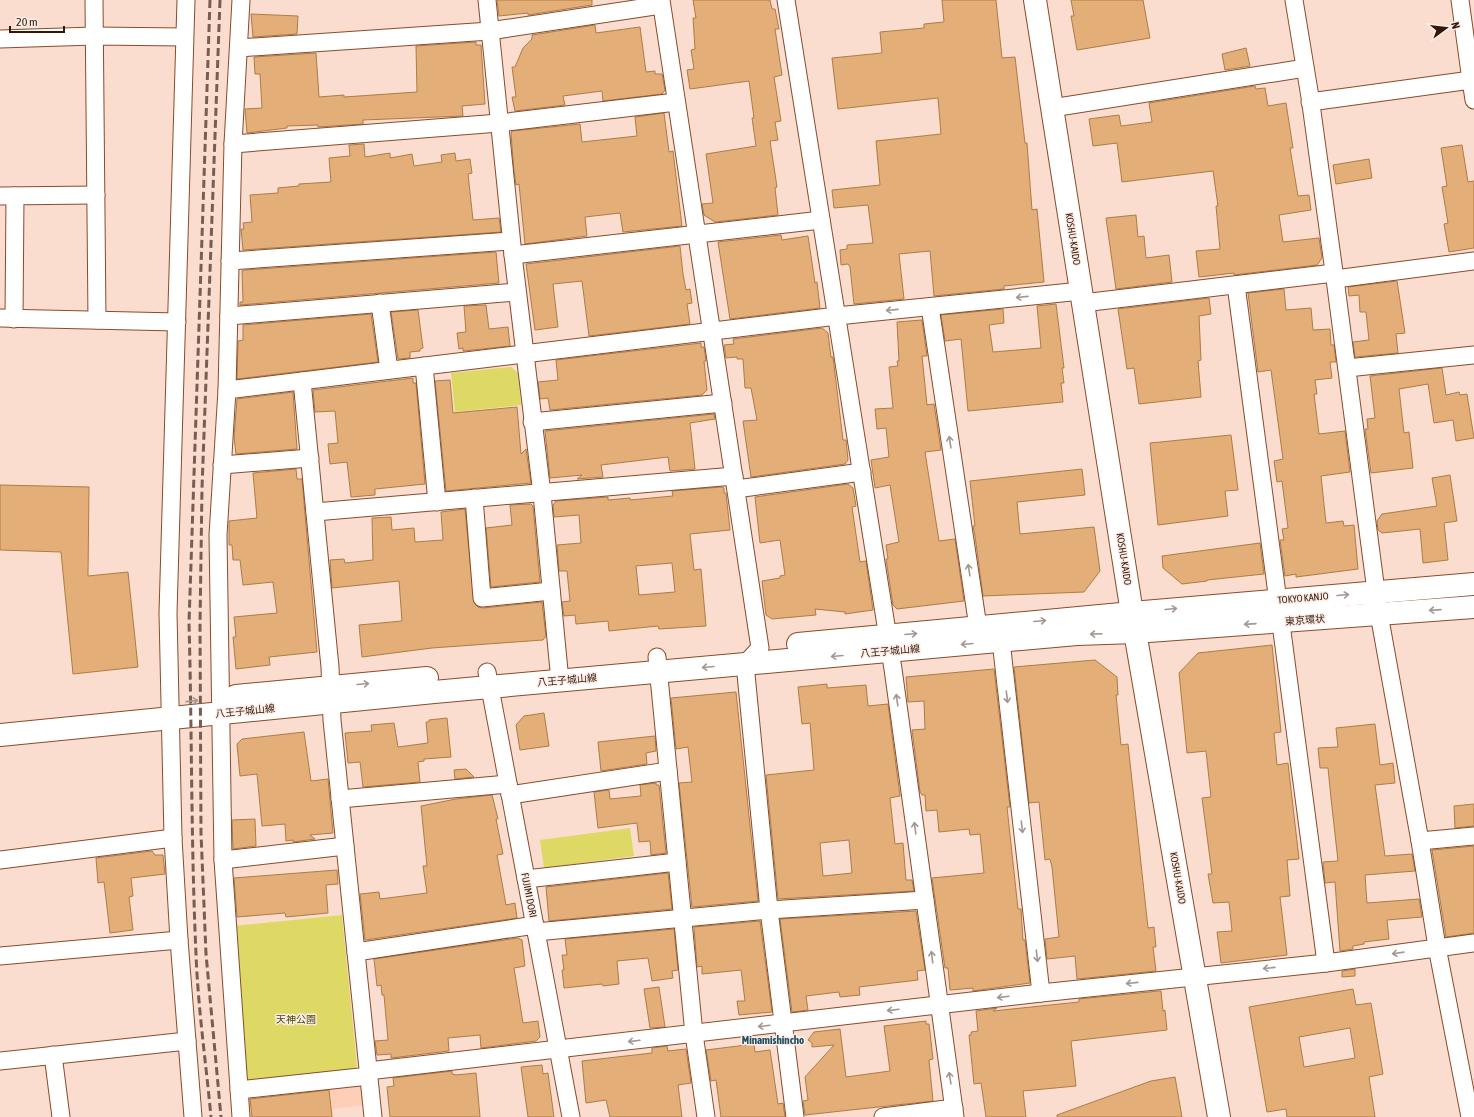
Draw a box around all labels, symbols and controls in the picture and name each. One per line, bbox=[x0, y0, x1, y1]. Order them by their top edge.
scale bar bbox=[10, 8, 64, 34]
north arrow bbox=[1426, 8, 1466, 48]
text: 20 m bbox=[16, 15, 38, 29]
text: N bbox=[1449, 21, 1462, 30]
street label: KOSHU-KAIDO bbox=[1063, 212, 1083, 266]
one-way arrow bbox=[1016, 294, 1029, 301]
one-way arrow bbox=[886, 307, 899, 314]
one-way arrow bbox=[946, 435, 954, 448]
street label: KOSHU-KAIDO bbox=[1114, 532, 1134, 586]
one-way arrow bbox=[965, 564, 973, 577]
street label: TOKYO KANJO bbox=[1277, 590, 1329, 606]
one-way arrow bbox=[1336, 591, 1349, 599]
one-way arrow bbox=[1164, 606, 1177, 613]
one-way arrow bbox=[1429, 607, 1442, 614]
street label: 東京環状 bbox=[1285, 613, 1325, 627]
one-way arrow bbox=[1033, 617, 1046, 625]
one-way arrow bbox=[1244, 620, 1257, 627]
one-way arrow bbox=[904, 630, 917, 638]
one-way arrow bbox=[1090, 630, 1103, 637]
one-way arrow bbox=[961, 641, 974, 648]
street label: 八王子城山線 bbox=[860, 643, 920, 659]
one-way arrow bbox=[831, 653, 844, 660]
one-way arrow bbox=[702, 664, 715, 671]
street label: 八王子城山線 bbox=[537, 672, 597, 688]
one-way arrow bbox=[356, 680, 369, 687]
one-way arrow bbox=[1003, 690, 1011, 703]
one-way arrow bbox=[893, 694, 901, 707]
one-way arrow bbox=[185, 698, 198, 705]
street label: 八王子城山線 bbox=[215, 702, 275, 720]
one-way arrow bbox=[1018, 820, 1026, 833]
one-way arrow bbox=[911, 822, 919, 835]
street label: KOSHU-KAIDO bbox=[1168, 851, 1188, 905]
street label: FUJIMI DORI bbox=[519, 872, 539, 918]
one-way arrow bbox=[1033, 949, 1040, 962]
one-way arrow bbox=[1392, 949, 1405, 957]
one-way arrow bbox=[929, 951, 936, 964]
one-way arrow bbox=[1263, 965, 1276, 972]
one-way arrow bbox=[1126, 979, 1139, 987]
one-way arrow bbox=[997, 993, 1010, 1001]
one-way arrow bbox=[887, 1006, 900, 1014]
park label: 天神公園 bbox=[276, 1014, 316, 1025]
one-way arrow bbox=[758, 1022, 771, 1030]
district label: Minamishincho bbox=[742, 1034, 804, 1046]
one-way arrow bbox=[628, 1037, 641, 1045]
one-way arrow bbox=[946, 1072, 954, 1085]

